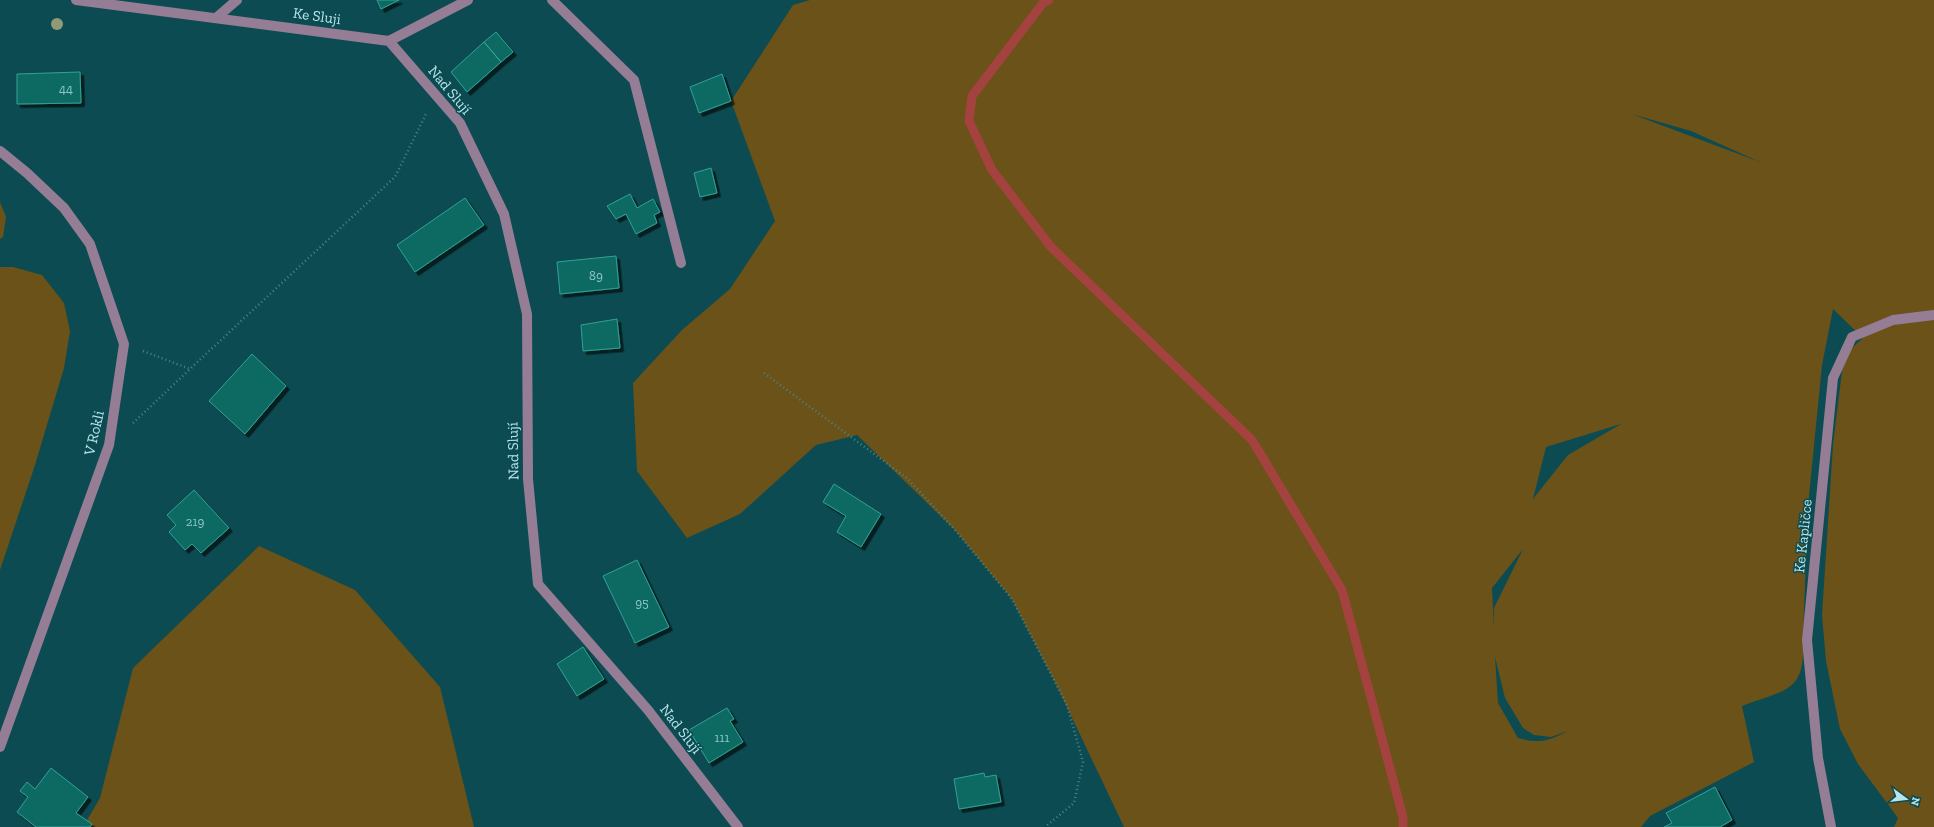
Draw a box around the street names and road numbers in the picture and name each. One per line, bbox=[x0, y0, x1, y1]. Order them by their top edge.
street label: Ke Sluji bbox=[292, 4, 342, 28]
street label: Nad Slují bbox=[424, 62, 476, 118]
street label: V Rokli bbox=[80, 409, 108, 458]
street label: Nad Slují bbox=[503, 422, 523, 480]
street label: Ke Kapličce bbox=[1790, 498, 1816, 574]
street label: Nad Slují bbox=[656, 701, 706, 757]

